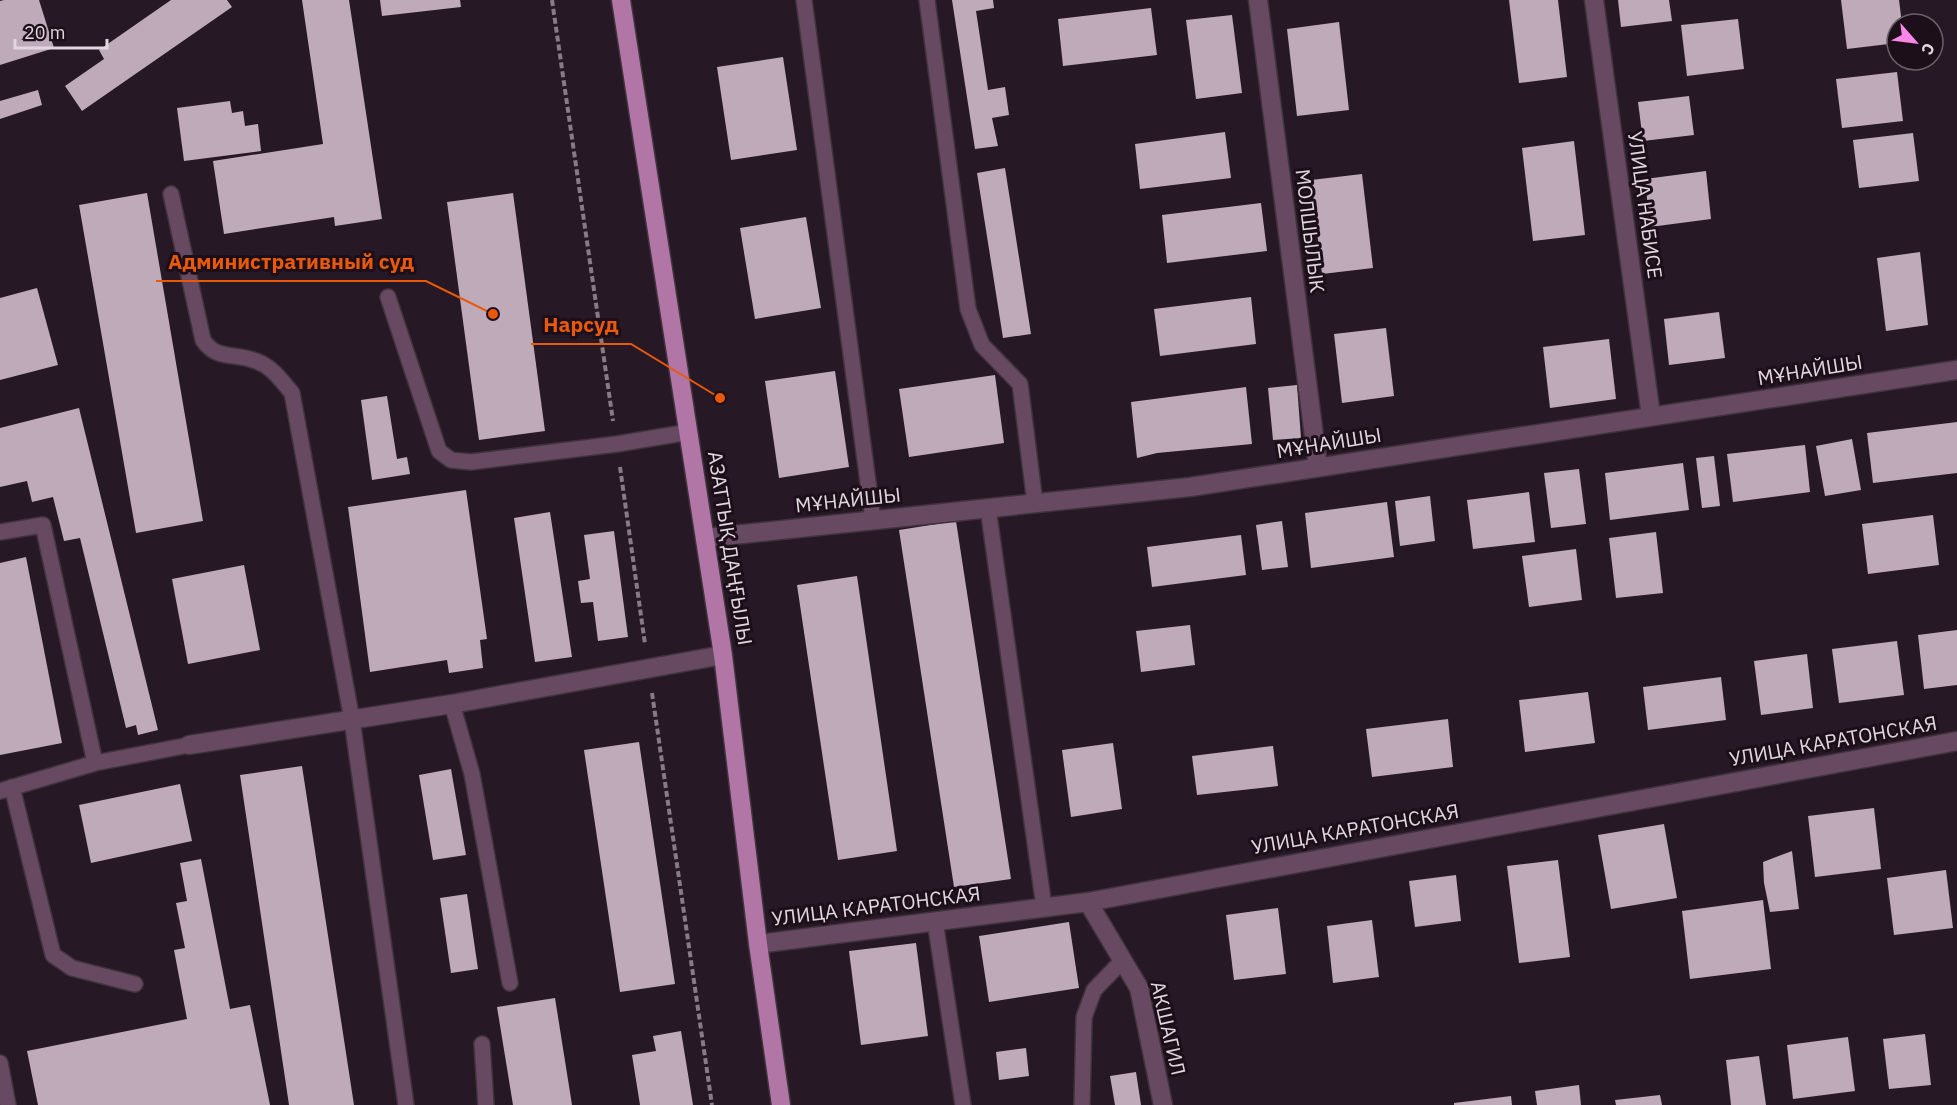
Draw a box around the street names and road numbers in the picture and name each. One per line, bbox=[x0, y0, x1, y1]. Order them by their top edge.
street label: УЛИЦА НАБИСЕ bbox=[1622, 129, 1669, 280]
street label: МОЛШЫЛЫК bbox=[1289, 167, 1331, 294]
street label: МҰНАЙШЫ bbox=[1756, 348, 1864, 391]
street label: МҰНАЙШЫ bbox=[1275, 421, 1383, 464]
street label: АЗАТТЫҚ ДАҢҒЫЛЫ bbox=[702, 449, 759, 647]
street label: МҰНАЙШЫ bbox=[794, 481, 902, 518]
street label: УЛИЦА КАРАТОНСКАЯ bbox=[1727, 709, 1939, 772]
street label: УЛИЦА КАРАТОНСКАЯ bbox=[1249, 797, 1461, 860]
street label: УЛИЦА КАРАТОНСКАЯ bbox=[770, 879, 982, 932]
street label: АКШАГИЛ bbox=[1145, 978, 1192, 1078]

